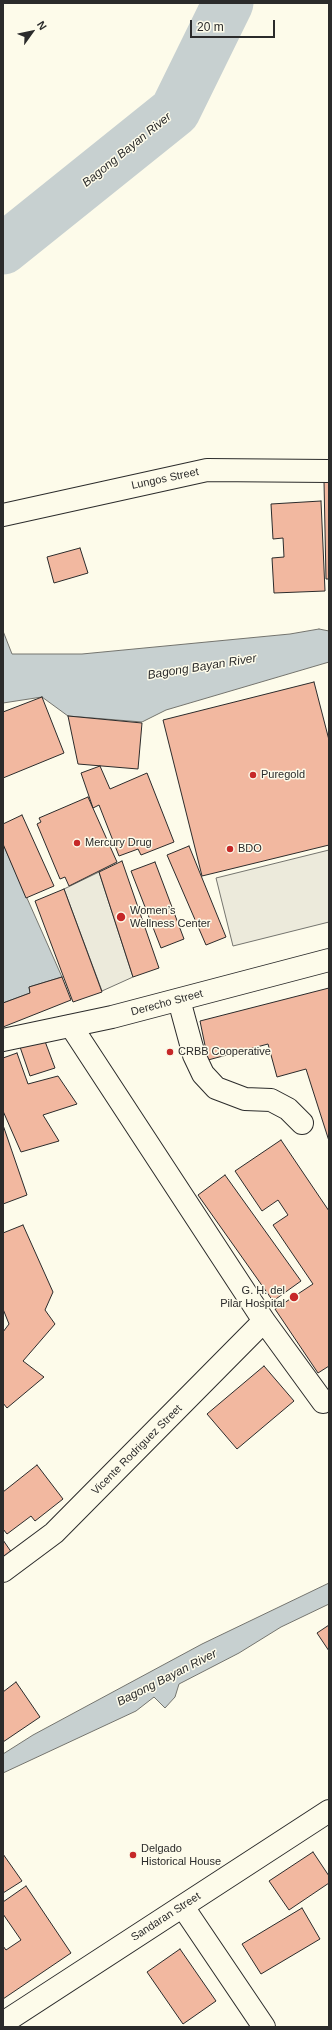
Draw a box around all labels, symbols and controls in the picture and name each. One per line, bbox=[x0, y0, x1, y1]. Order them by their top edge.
north arrow bbox=[12, 12, 52, 52]
scale bar bbox=[192, 12, 277, 38]
text: N bbox=[35, 19, 49, 32]
text: 20 m bbox=[197, 20, 224, 34]
water label: Bagong Bayan River bbox=[80, 110, 174, 190]
street label: Lungos Street bbox=[130, 465, 200, 493]
water label: Bagong Bayan River bbox=[147, 651, 257, 683]
place label: Puregold bbox=[261, 768, 305, 782]
marker: Puregold bbox=[248, 770, 258, 780]
place label: Mercury Drug bbox=[85, 836, 152, 850]
marker: Mercury Drug bbox=[72, 838, 82, 848]
place label: BDO bbox=[238, 842, 262, 856]
marker: BDO bbox=[225, 844, 235, 854]
place label: Women’s Wellness Center bbox=[130, 904, 210, 930]
marker: Women’s Wellness Center bbox=[115, 911, 127, 923]
street label: Derecho Street bbox=[130, 987, 204, 1019]
place label: CRBB Cooperative bbox=[178, 1045, 271, 1059]
marker: CRBB Cooperative bbox=[165, 1047, 175, 1057]
place label: G. H. del Pilar Hospital bbox=[220, 1284, 285, 1310]
marker: G. H. del Pilar Hospital bbox=[288, 1291, 300, 1303]
street label: Vicente Rodriguez Street bbox=[89, 1402, 185, 1498]
water label: Bagong Bayan River bbox=[115, 1647, 219, 1709]
place label: Delgado Historical House bbox=[141, 1842, 221, 1868]
marker: Delgado Historical House bbox=[128, 1850, 138, 1860]
street label: Sandaran Street bbox=[129, 1890, 203, 1944]

